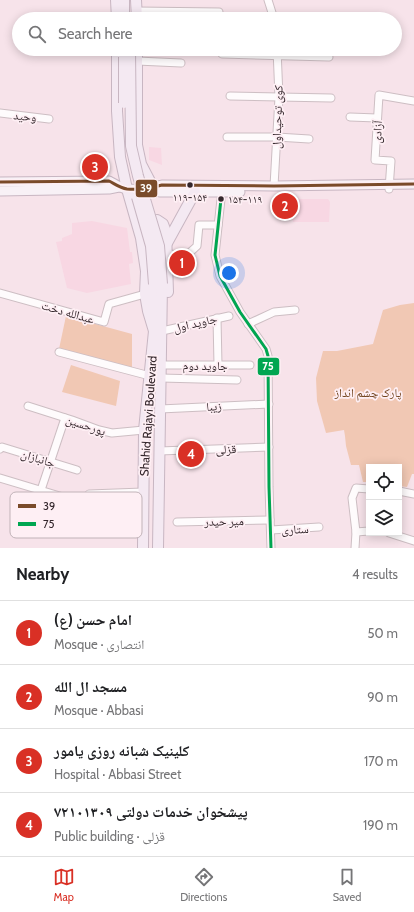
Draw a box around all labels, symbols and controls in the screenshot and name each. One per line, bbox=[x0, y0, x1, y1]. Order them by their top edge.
search box bbox=[12, 12, 402, 56]
icon: search bbox=[26, 23, 48, 45]
text: Search here bbox=[58, 25, 133, 43]
street label: کوی توحیداول bbox=[268, 85, 286, 149]
street label: وحید bbox=[13, 107, 37, 125]
street label: آزادی bbox=[369, 119, 385, 144]
pin: 3 bbox=[82, 152, 108, 182]
line badge: 39 bbox=[135, 179, 158, 198]
marker: ۱۱۹-۱۵۴ bbox=[185, 180, 195, 190]
text: 39 bbox=[140, 181, 152, 195]
place label: ۱۱۹-۱۵۴ bbox=[173, 190, 207, 204]
pin: 2 bbox=[272, 191, 298, 221]
place label: ۱۵۴-۱۱۹ bbox=[228, 192, 262, 206]
marker: ۱۵۴-۱۱۹ bbox=[216, 194, 226, 204]
pin: 1 bbox=[169, 248, 195, 278]
your location bbox=[219, 263, 239, 283]
street label: عبدالله دخت bbox=[40, 297, 96, 327]
street label: جاوید اول bbox=[172, 311, 219, 336]
street label: Shahid Rajayi Boulevard bbox=[136, 355, 160, 477]
line badge: 75 bbox=[257, 357, 280, 376]
street label: جاوید دوم bbox=[182, 358, 228, 374]
text: 75 bbox=[262, 359, 274, 373]
park label: پارک چشم انداز bbox=[333, 385, 402, 401]
street label: زیبا bbox=[206, 398, 222, 414]
street label: پورحسین bbox=[64, 411, 108, 439]
pin: 4 bbox=[178, 439, 204, 469]
street label: قزلی bbox=[215, 441, 237, 457]
street label: جانبازان bbox=[19, 446, 57, 471]
map controls bbox=[366, 464, 402, 536]
button: locate bbox=[366, 464, 402, 500]
legend bbox=[10, 492, 142, 538]
text: 39 bbox=[43, 499, 55, 513]
button: layers bbox=[366, 500, 402, 536]
street label: میر حیدر bbox=[203, 513, 244, 529]
text: 75 bbox=[43, 517, 55, 531]
street label: ستاری bbox=[281, 521, 309, 537]
text: Nearby bbox=[16, 564, 69, 584]
text: 4 results bbox=[352, 566, 398, 582]
text: امام حسن (ع) bbox=[54, 611, 132, 629]
text: 1 bbox=[27, 625, 31, 641]
text: 50 m bbox=[368, 625, 398, 641]
text: Mosque · انتصاری bbox=[54, 636, 144, 652]
text: مسجد ال الله bbox=[54, 678, 127, 696]
text: 2 bbox=[26, 689, 32, 705]
text: 90 m bbox=[367, 689, 398, 705]
text: Mosque · Abbasi bbox=[54, 702, 143, 718]
text: کلینیک شبانه روزی یامور bbox=[54, 742, 189, 760]
text: 3 bbox=[25, 753, 33, 769]
text: 170 m bbox=[364, 753, 398, 769]
text: Hospital · Abbasi Street bbox=[54, 766, 181, 782]
text: پیشخوان خدمات دولتی ۷۲۱۰۱۳۰۹ bbox=[54, 803, 248, 821]
text: 4 bbox=[25, 817, 33, 833]
text: 190 m bbox=[363, 817, 398, 833]
text: Public building · قزلی bbox=[54, 828, 165, 844]
tab: Map bbox=[53, 866, 75, 904]
tab: Directions bbox=[180, 866, 227, 904]
tab: Saved bbox=[333, 866, 361, 904]

